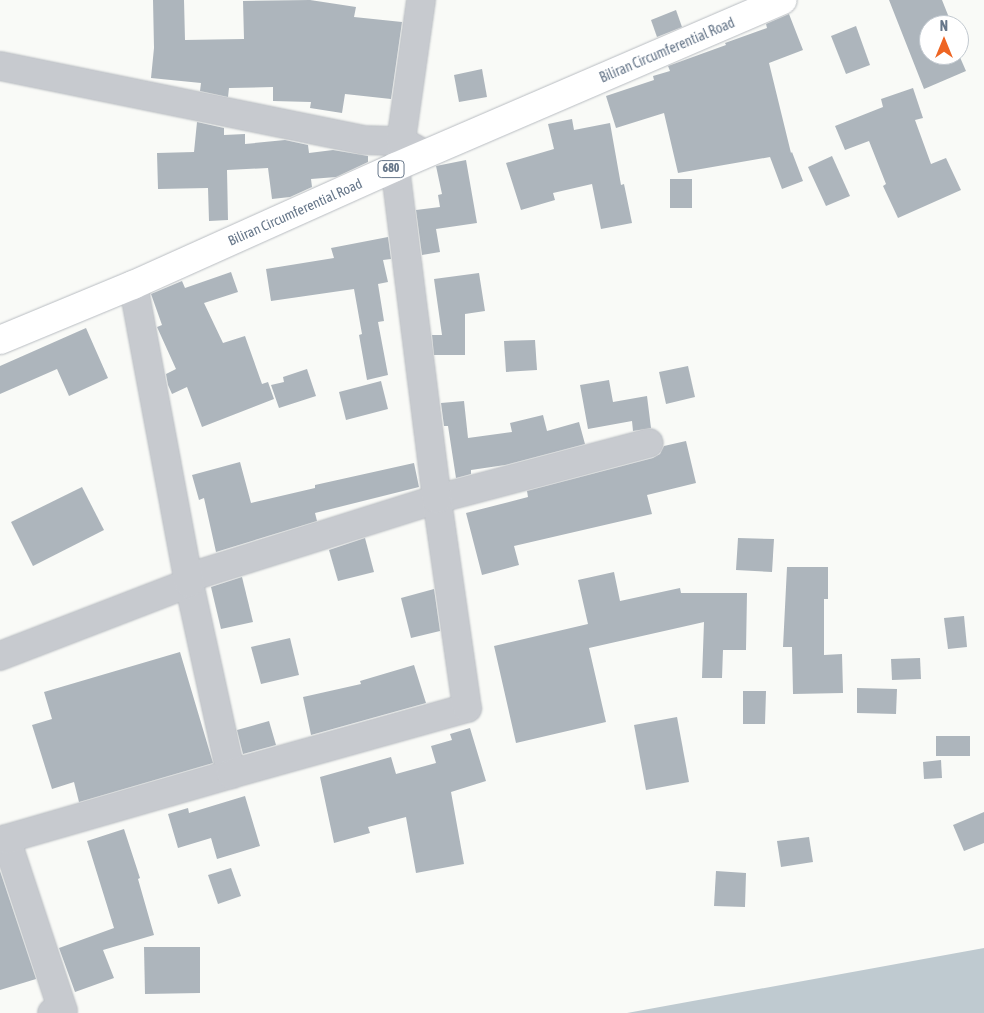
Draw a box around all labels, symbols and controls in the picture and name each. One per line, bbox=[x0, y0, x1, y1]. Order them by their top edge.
street label: Biliran Circumferential Road bbox=[597, 14, 737, 86]
north arrow bbox=[919, 15, 969, 65]
text: N bbox=[940, 18, 948, 34]
road number: 680 bbox=[377, 160, 405, 178]
street label: Biliran Circumferential Road bbox=[225, 175, 365, 249]

